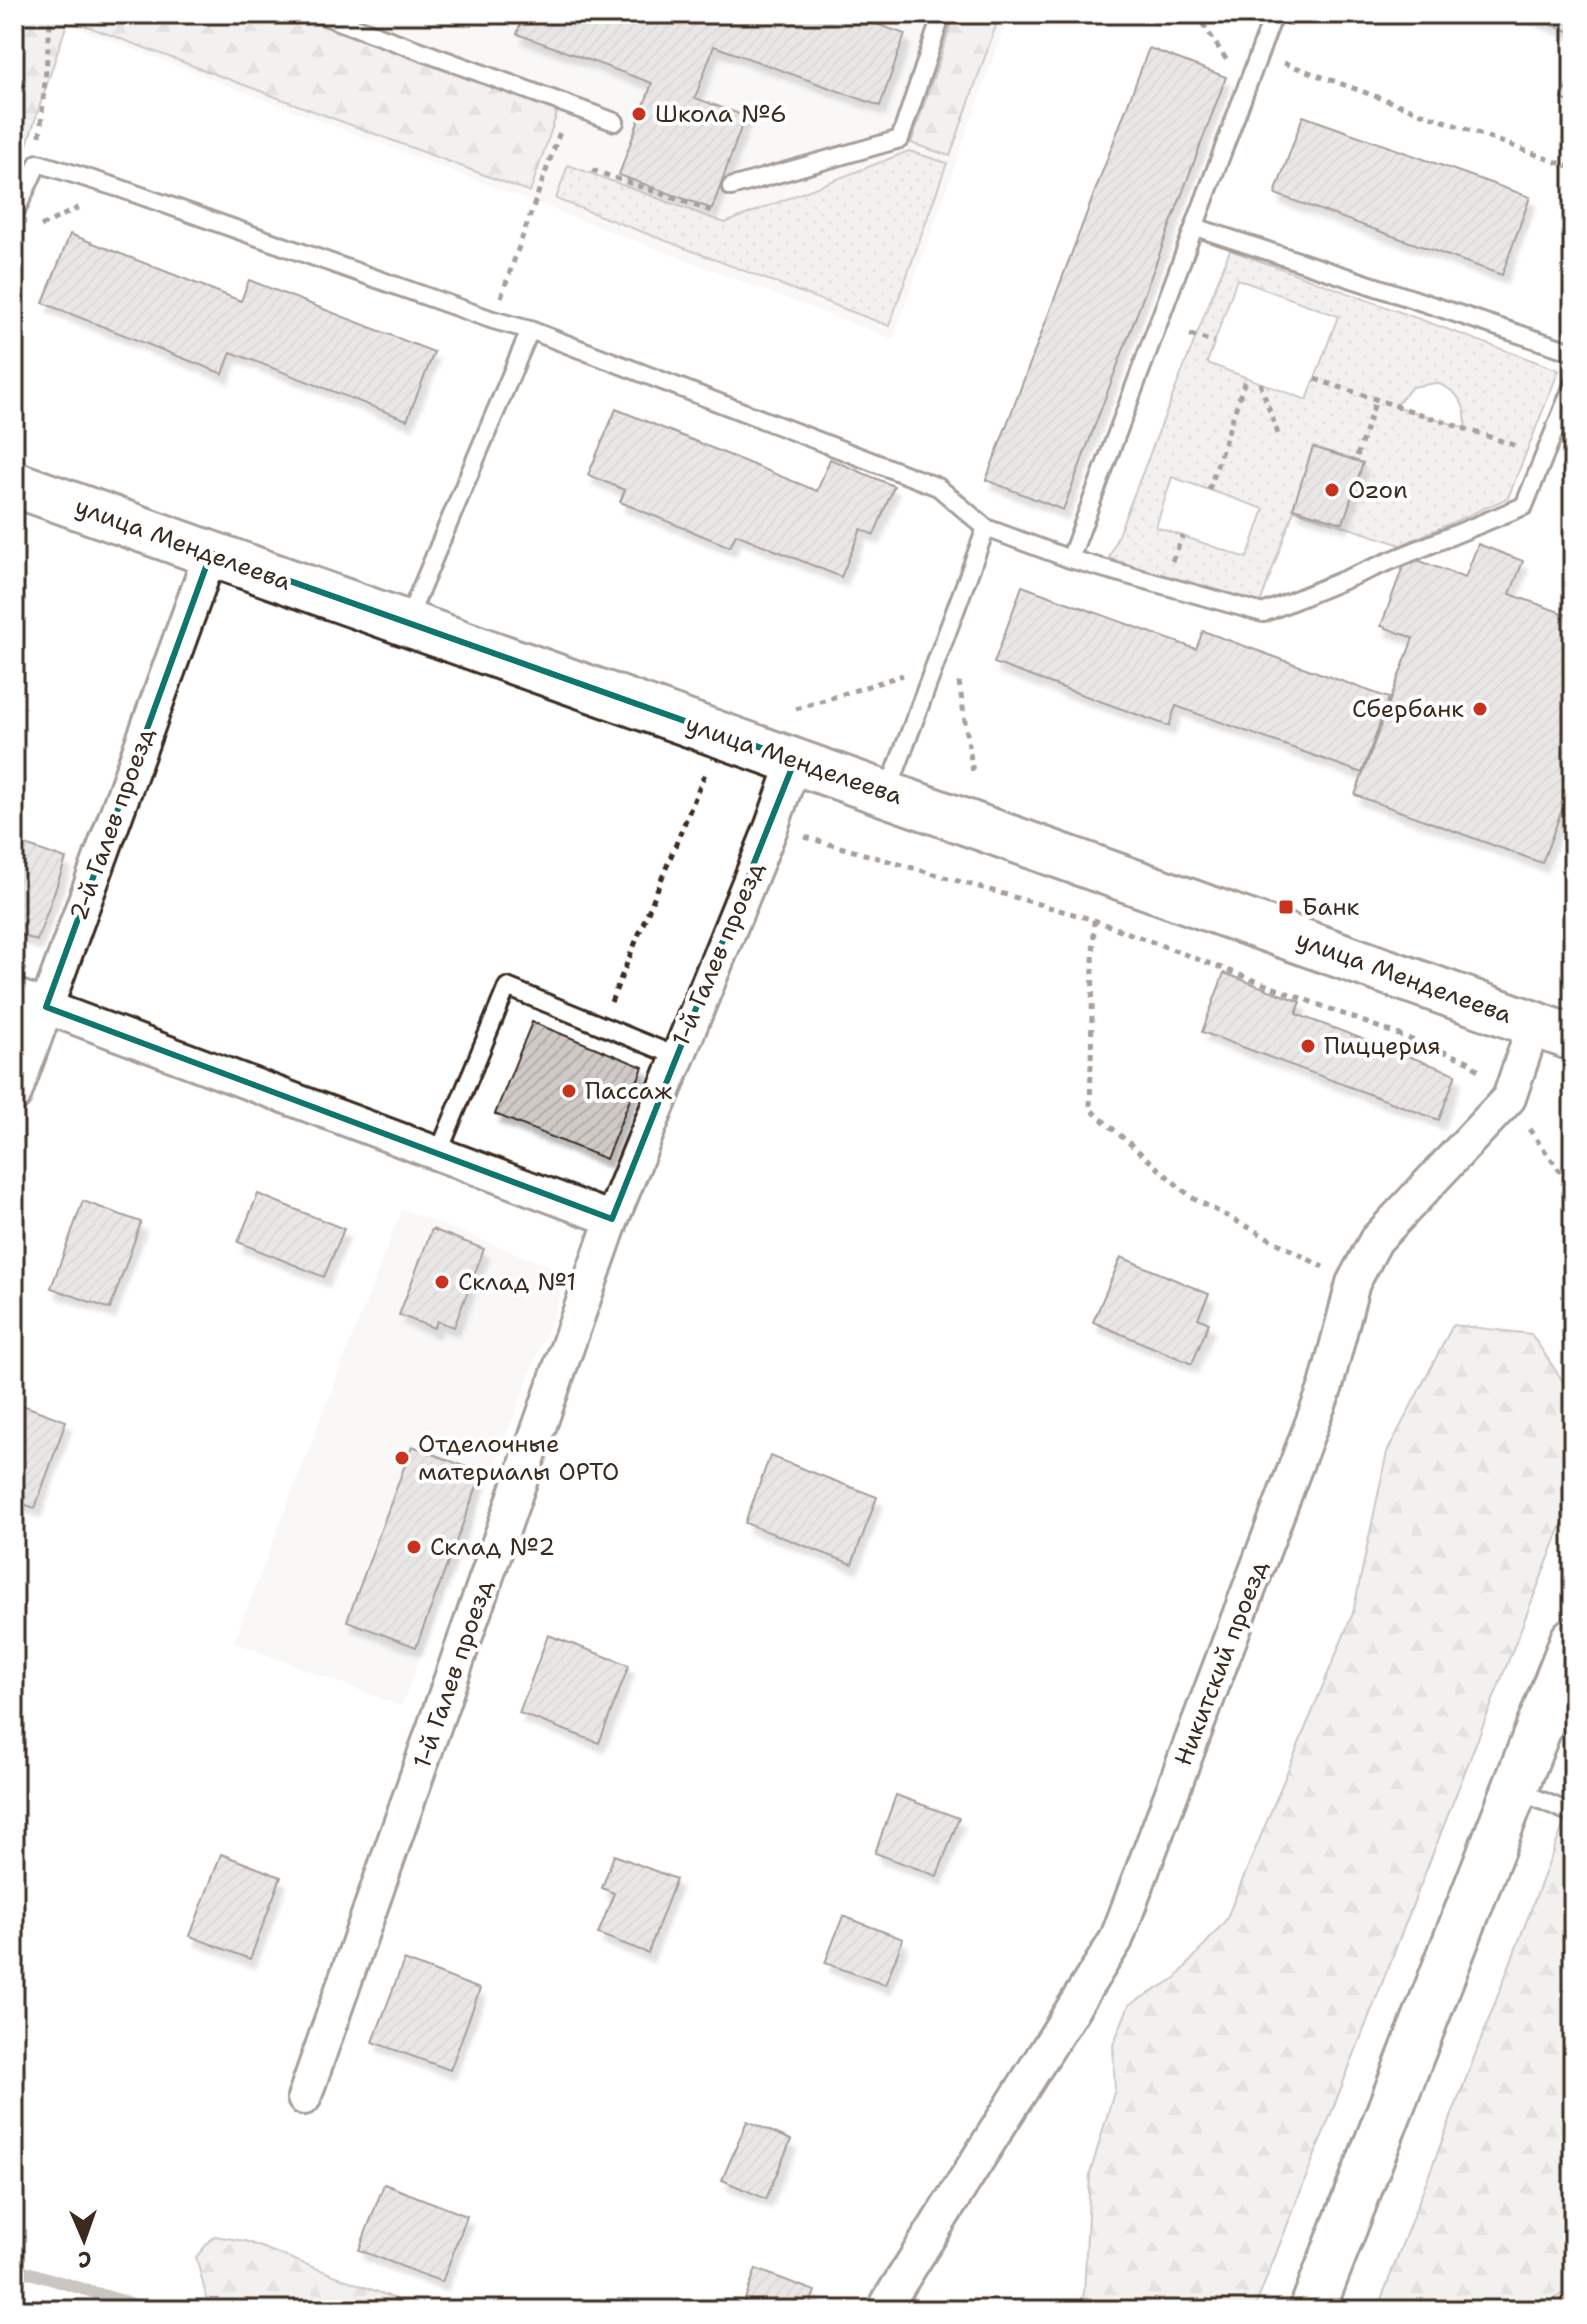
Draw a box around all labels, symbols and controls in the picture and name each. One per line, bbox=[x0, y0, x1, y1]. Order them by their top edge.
place label: Школа №6 bbox=[655, 98, 787, 130]
marker: Школа №6 bbox=[630, 105, 648, 123]
place label: Ozon bbox=[1348, 474, 1408, 506]
marker: Ozon bbox=[1323, 481, 1341, 499]
street label: улица Менделеева bbox=[71, 490, 295, 598]
place label: Сбербанк bbox=[1352, 693, 1464, 725]
marker: Сбербанк bbox=[1471, 700, 1489, 718]
street label: улица Менделеева bbox=[681, 708, 907, 812]
street label: 2-й Галев проезд bbox=[62, 723, 162, 925]
street label: 1-й Галев проезд bbox=[665, 857, 771, 1051]
place label: Банк bbox=[1302, 891, 1359, 923]
marker: Банк bbox=[1277, 898, 1295, 916]
street label: улица Менделеева bbox=[1292, 923, 1516, 1031]
place label: Пиццерия bbox=[1324, 1030, 1441, 1062]
marker: Пиццерия bbox=[1299, 1037, 1317, 1055]
place label: Пассаж bbox=[585, 1075, 672, 1107]
marker: Пассаж bbox=[560, 1082, 578, 1100]
place label: Склад №1 bbox=[458, 1266, 576, 1298]
marker: Склад №1 bbox=[433, 1273, 451, 1291]
place label: Отделочные материалы ОРТО bbox=[418, 1428, 619, 1488]
marker: Отделочные материалы ОРТО bbox=[393, 1449, 411, 1467]
place label: Склад №2 bbox=[430, 1531, 555, 1563]
marker: Склад №2 bbox=[405, 1538, 423, 1556]
street label: Никитский проезд bbox=[1167, 1556, 1275, 1770]
street label: 1-й Галев проезд bbox=[406, 1576, 500, 1772]
north arrow bbox=[44, 2200, 124, 2280]
text: С bbox=[77, 2245, 92, 2274]

